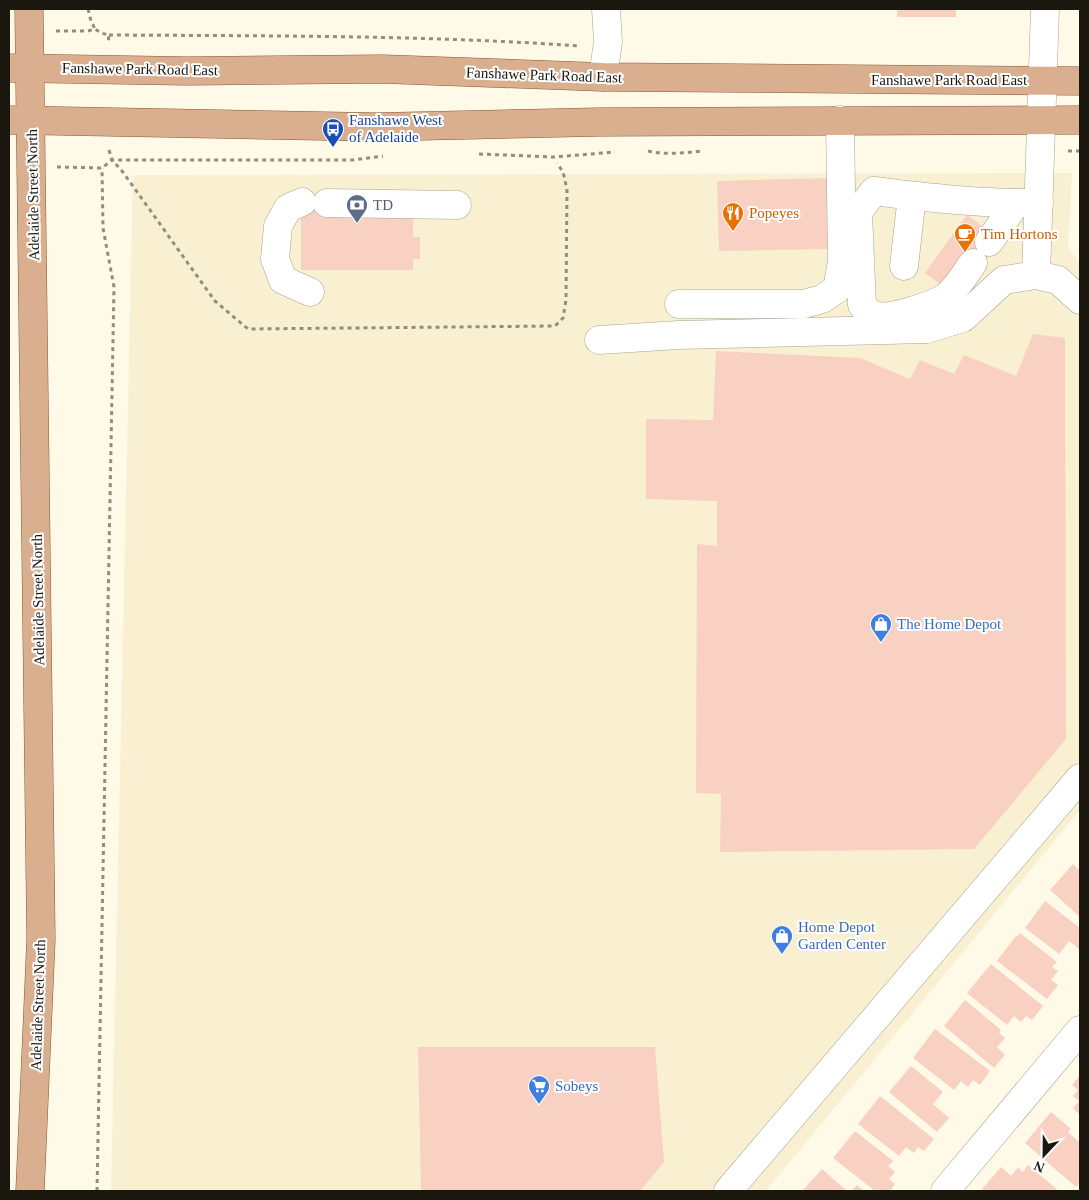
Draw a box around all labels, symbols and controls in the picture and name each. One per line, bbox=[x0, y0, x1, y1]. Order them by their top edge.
street label: Fanshawe Park Road East bbox=[62, 60, 219, 78]
street label: Fanshawe Park Road East bbox=[466, 64, 623, 86]
street label: Fanshawe Park Road East bbox=[871, 72, 1028, 88]
place label: Fanshawe West of Adelaide bbox=[349, 112, 443, 145]
bus stop icon: Fanshawe West of Adelaide bbox=[321, 117, 345, 148]
street label: Adelaide Street North bbox=[24, 129, 42, 261]
bank icon: TD bbox=[345, 193, 369, 224]
place label: TD bbox=[373, 197, 393, 213]
restaurant icon: Popeyes bbox=[721, 201, 745, 232]
place label: Popeyes bbox=[749, 205, 799, 221]
cafe icon: Tim Hortons bbox=[953, 222, 977, 253]
place label: Tim Hortons bbox=[981, 226, 1058, 242]
street label: Adelaide Street North bbox=[29, 534, 47, 666]
shop icon: The Home Depot bbox=[869, 612, 893, 643]
place label: The Home Depot bbox=[897, 616, 1002, 632]
place label: Home Depot Garden Center bbox=[798, 919, 886, 952]
shop icon: Home Depot Garden Center bbox=[770, 924, 794, 955]
street label: Adelaide Street North bbox=[28, 938, 48, 1071]
supermarket icon: Sobeys bbox=[527, 1074, 551, 1105]
place label: Sobeys bbox=[555, 1078, 599, 1094]
north arrow bbox=[1019, 1130, 1069, 1180]
text: N bbox=[1032, 1158, 1047, 1175]

